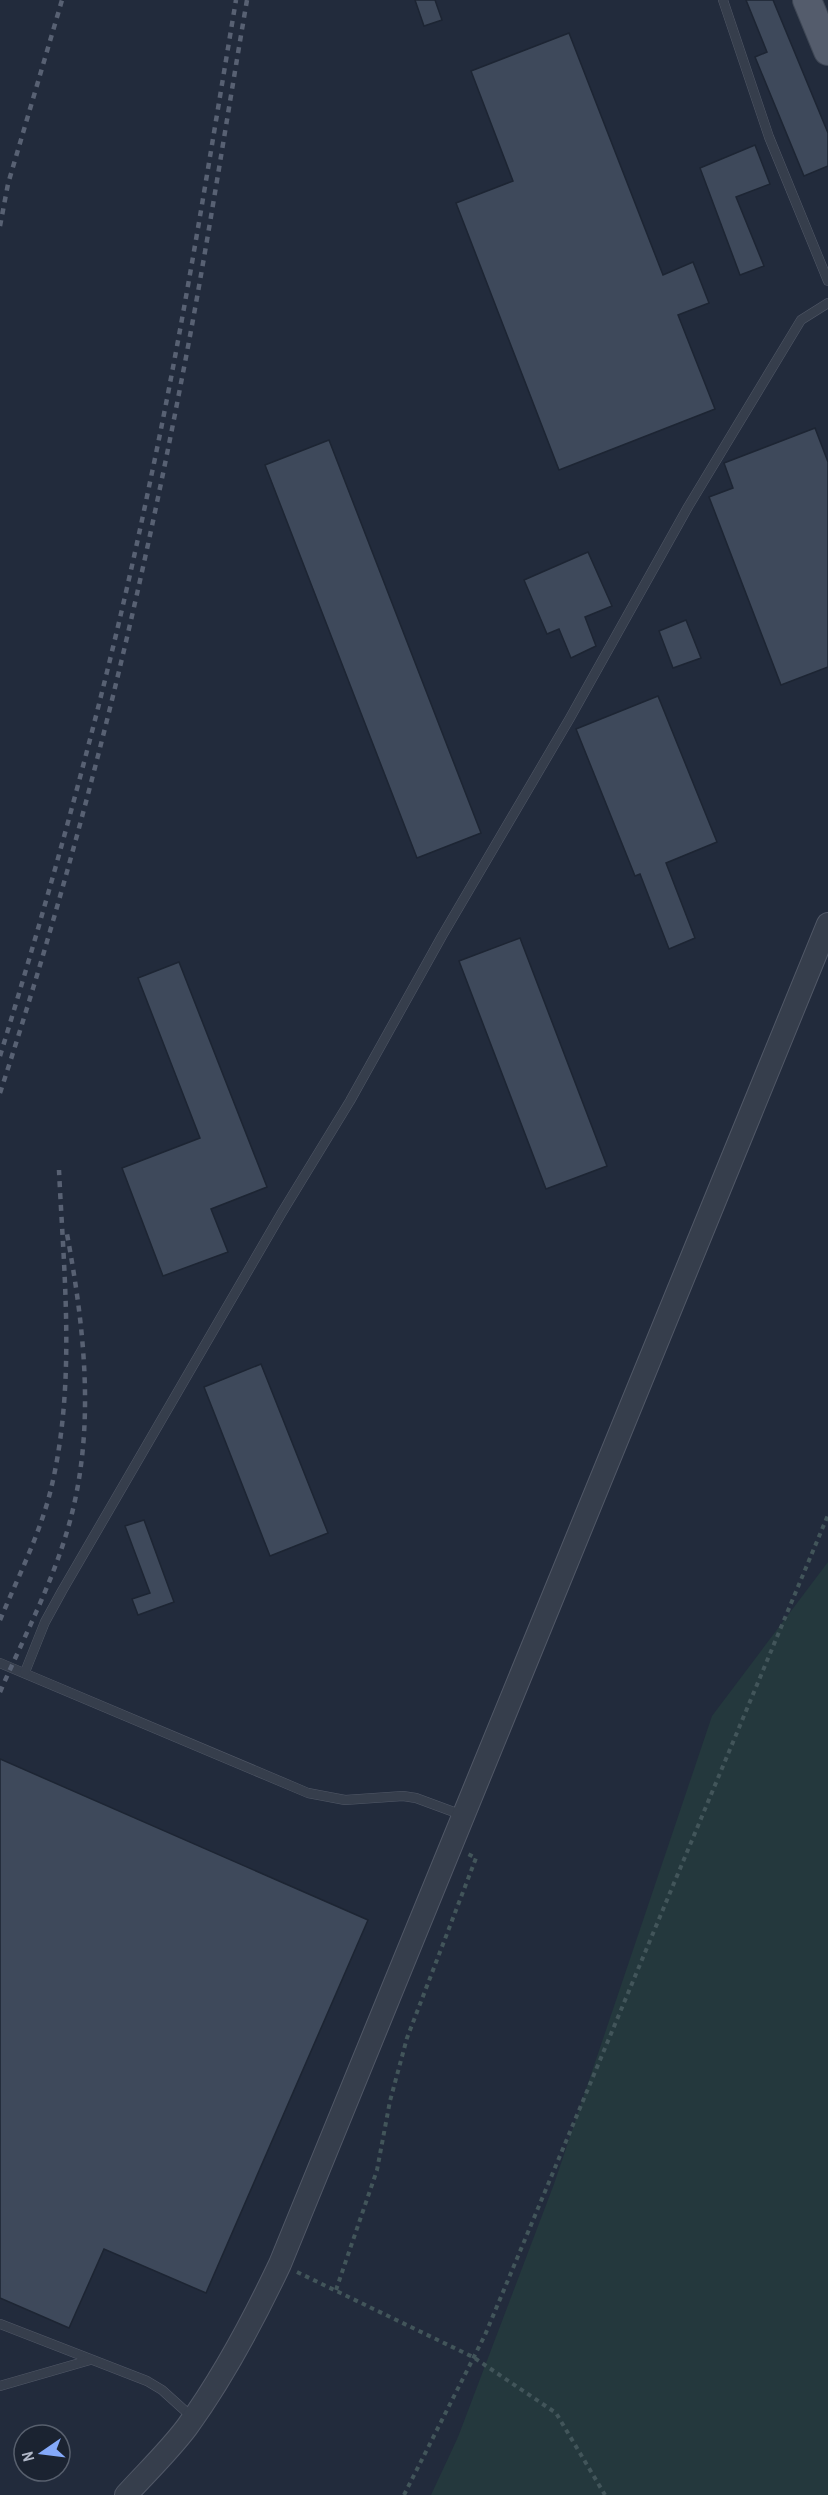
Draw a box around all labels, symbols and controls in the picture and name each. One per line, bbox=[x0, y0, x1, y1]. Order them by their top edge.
north arrow bbox=[12, 2423, 72, 2483]
text: N bbox=[16, 2449, 39, 2464]

